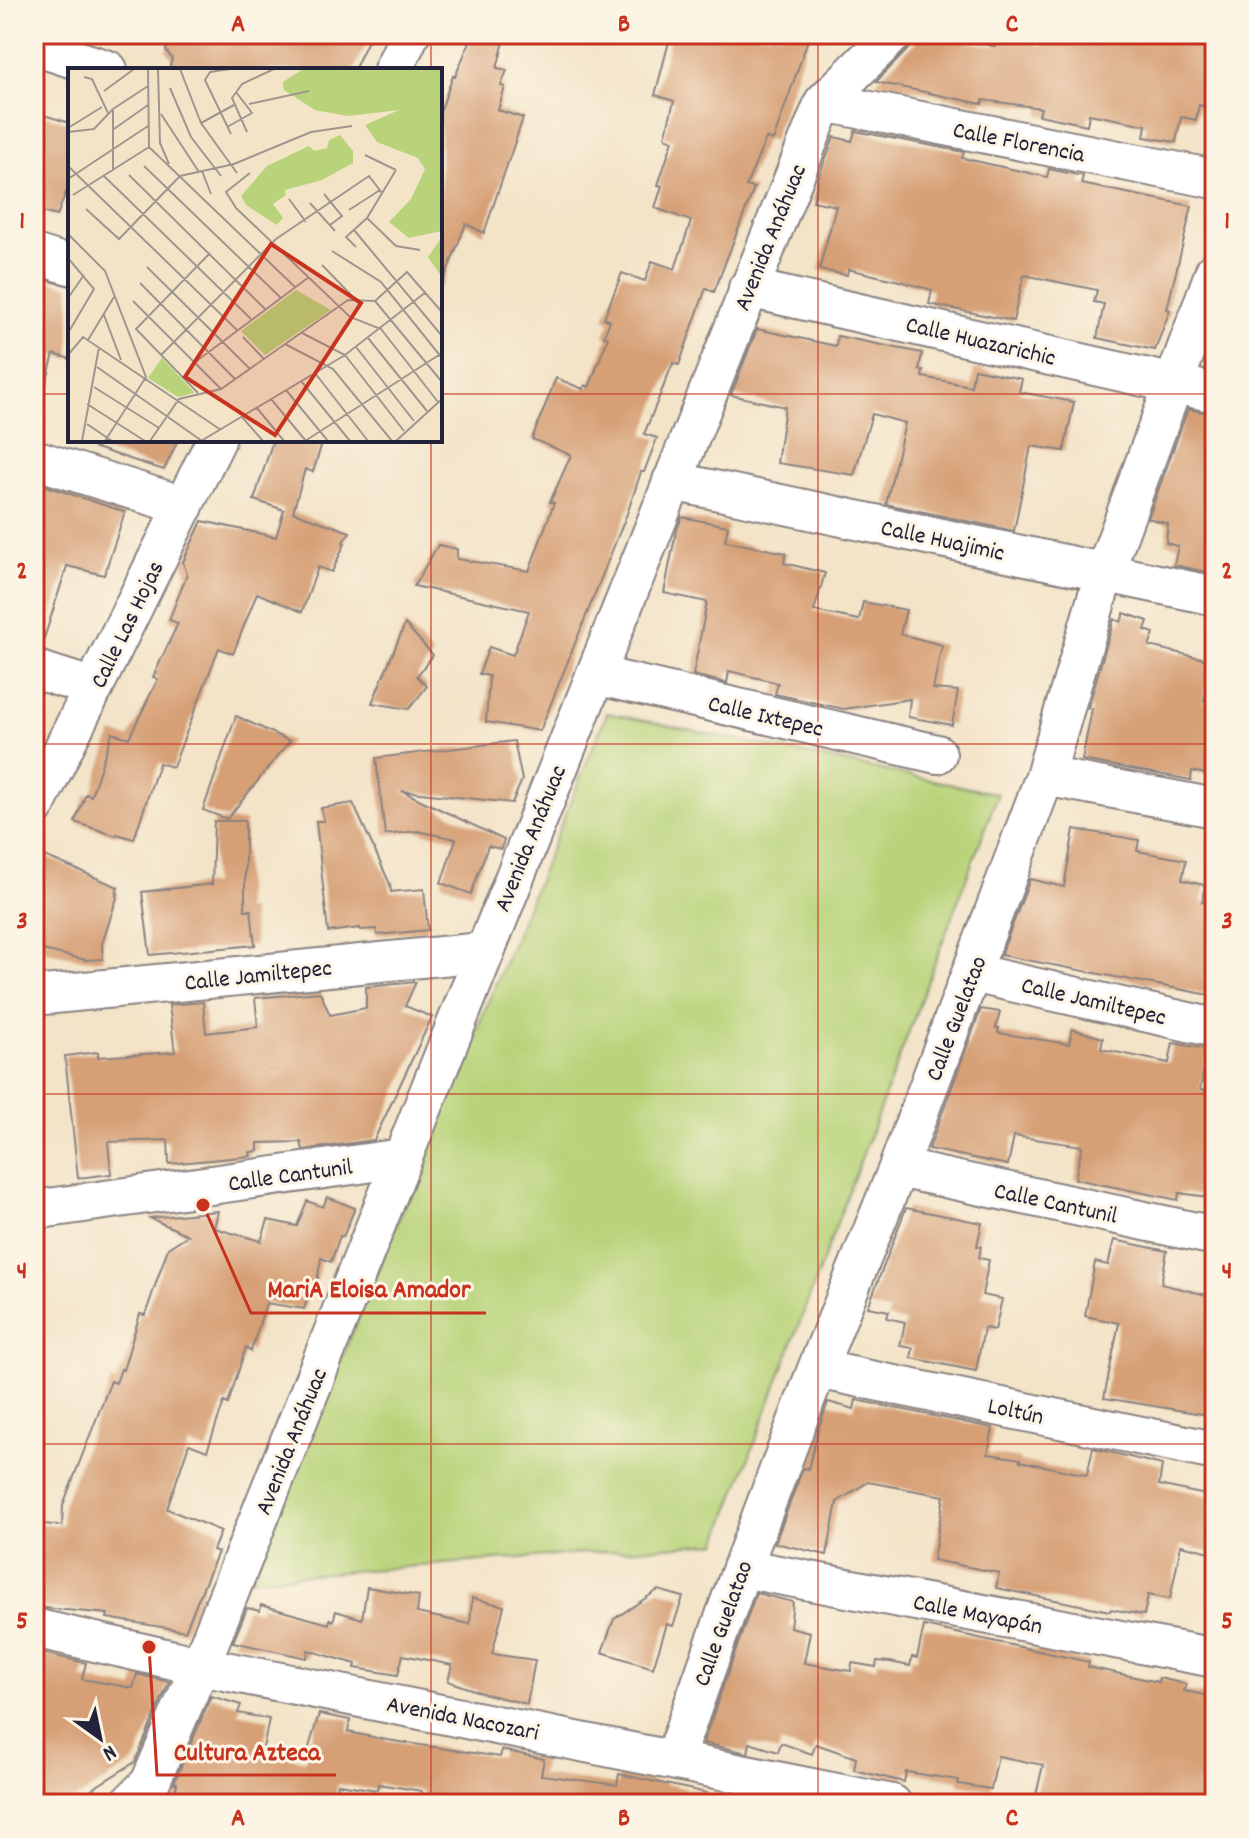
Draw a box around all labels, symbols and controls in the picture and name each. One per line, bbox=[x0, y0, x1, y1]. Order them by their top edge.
text: A bbox=[231, 7, 245, 44]
text: B bbox=[618, 7, 630, 44]
text: C bbox=[1006, 7, 1019, 44]
inset map bbox=[68, 68, 442, 442]
street label: Calle Florencia bbox=[950, 115, 1088, 174]
street label: Avenida Anáhuac bbox=[727, 160, 817, 317]
text: 1 bbox=[19, 204, 25, 241]
text: 1 bbox=[1224, 204, 1230, 241]
street label: Calle Huazarichic bbox=[902, 309, 1059, 377]
street label: Calle Huajimic bbox=[877, 512, 1007, 572]
text: 2 bbox=[16, 554, 28, 591]
text: 2 bbox=[1221, 554, 1233, 591]
street label: Calle Las Hojas bbox=[83, 556, 174, 695]
street label: Calle Ixtepec bbox=[704, 688, 826, 748]
street label: Avenida Anáhuac bbox=[487, 761, 577, 918]
text: 3 bbox=[16, 904, 28, 941]
text: 3 bbox=[1221, 904, 1233, 941]
street label: Calle Jamiltepec bbox=[183, 952, 334, 1002]
street label: Calle Guelatao bbox=[918, 952, 997, 1086]
street label: Calle Jamiltepec bbox=[1017, 970, 1169, 1036]
street label: Calle Cantunil bbox=[226, 1151, 355, 1203]
street label: Calle Cantunil bbox=[991, 1175, 1120, 1235]
text: 4 bbox=[17, 1254, 27, 1291]
text: 4 bbox=[1222, 1254, 1232, 1291]
callout: MariA Eloisa Amador bbox=[251, 1263, 486, 1313]
text: MariA Eloisa Amador bbox=[267, 1273, 471, 1310]
street label: Avenida Anáhuac bbox=[248, 1364, 338, 1521]
street label: Loltún bbox=[984, 1390, 1047, 1435]
street label: Calle Guelatao bbox=[686, 1556, 763, 1692]
street label: Calle Mayapán bbox=[910, 1587, 1045, 1645]
text: 5 bbox=[16, 1604, 28, 1641]
text: 5 bbox=[1221, 1604, 1233, 1641]
street label: Avenida Nacozari bbox=[383, 1689, 541, 1751]
north arrow bbox=[60, 1698, 140, 1778]
callout: Cultura Azteca bbox=[157, 1725, 336, 1775]
text: N bbox=[96, 1736, 122, 1768]
text: Cultura Azteca bbox=[174, 1736, 321, 1773]
text: A bbox=[231, 1801, 245, 1838]
text: B bbox=[618, 1801, 630, 1838]
text: C bbox=[1006, 1801, 1019, 1838]

